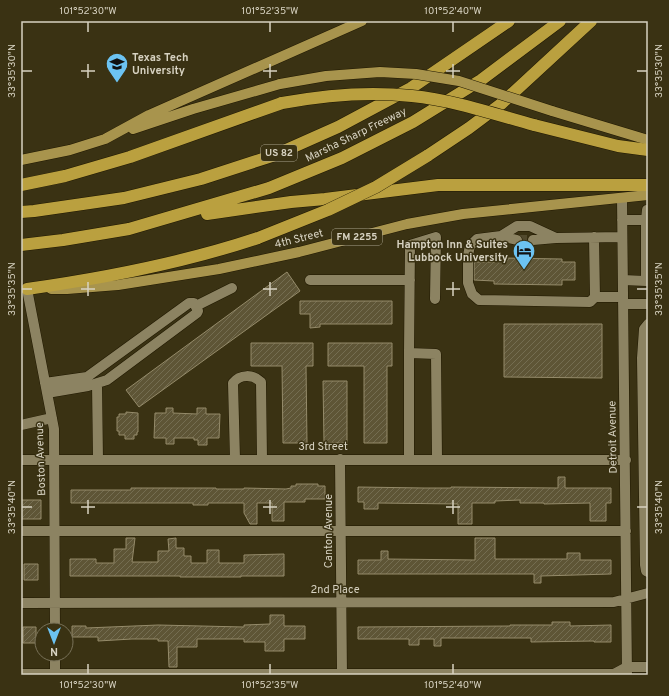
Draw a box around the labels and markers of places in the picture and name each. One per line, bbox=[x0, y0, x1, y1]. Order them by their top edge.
school or university icon: Texas Tech University bbox=[104, 51, 130, 84]
place label: Texas Tech University bbox=[132, 51, 189, 78]
place label: Hampton Inn & Suites Lubbock University bbox=[397, 238, 508, 265]
hotel icon: Hampton Inn & Suites Lubbock University bbox=[511, 238, 537, 271]

